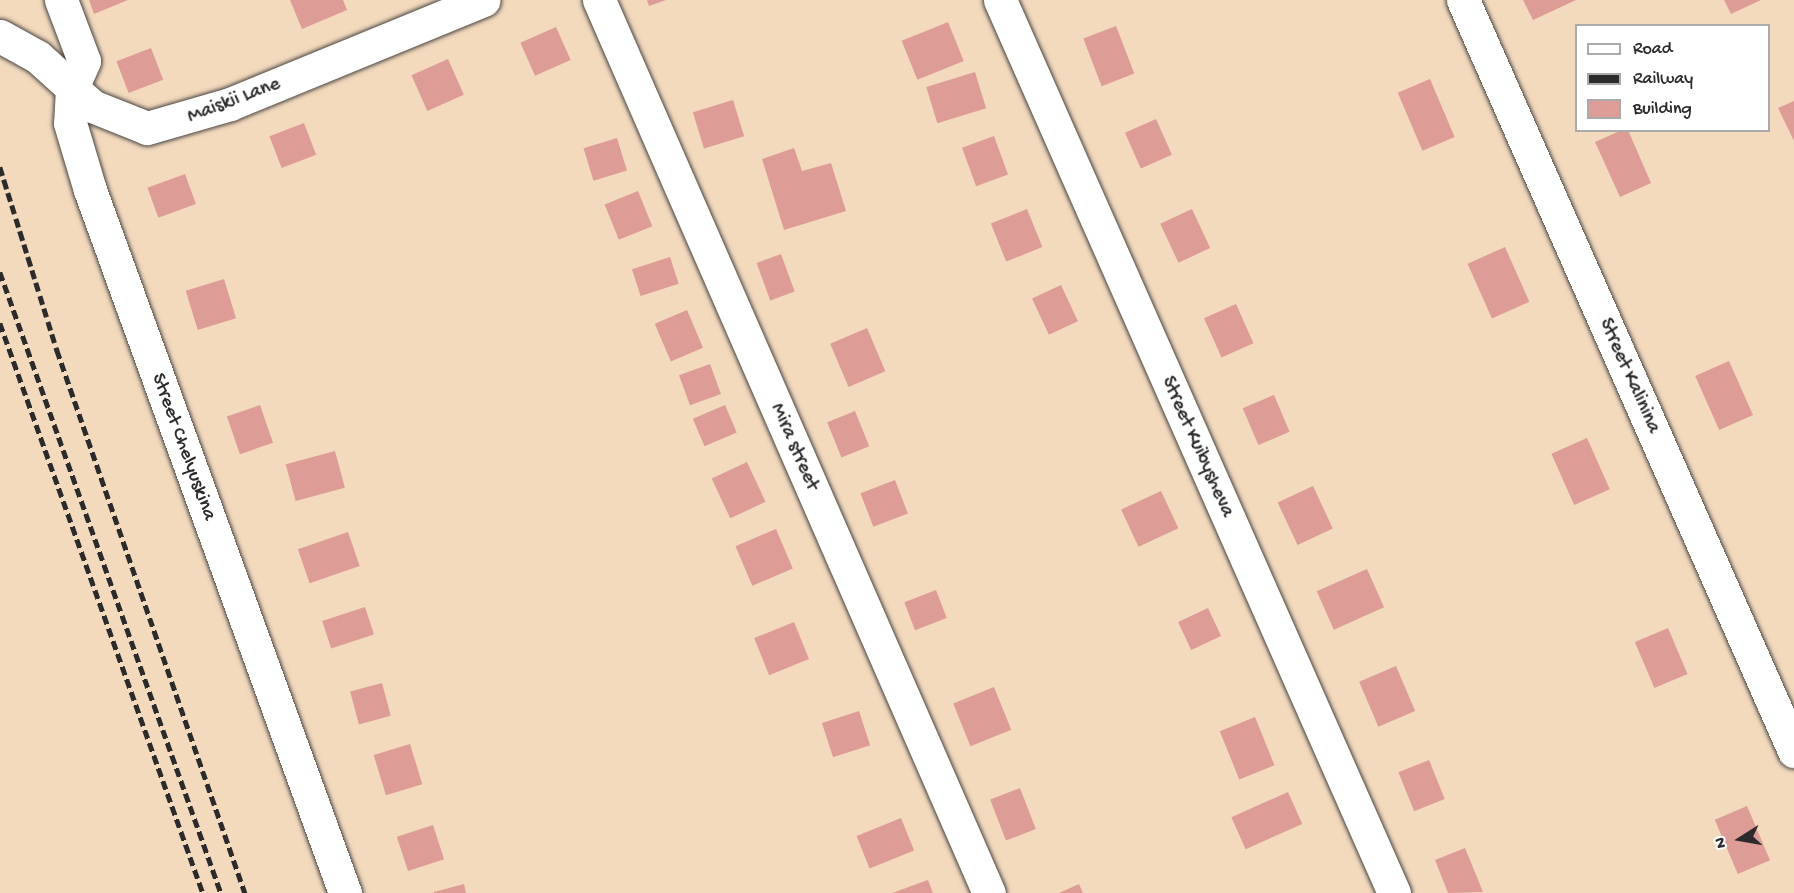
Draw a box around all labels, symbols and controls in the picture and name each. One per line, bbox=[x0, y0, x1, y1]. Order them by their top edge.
legend bbox=[1575, 24, 1770, 132]
text: Road bbox=[1633, 39, 1672, 60]
text: Railway bbox=[1633, 69, 1693, 90]
street label: Maiskii Lane bbox=[184, 72, 284, 130]
text: Building bbox=[1633, 99, 1692, 120]
street label: Street Kalinina bbox=[1593, 315, 1665, 437]
street label: Street Chelyuskina bbox=[145, 370, 221, 524]
street label: Street Kuibysheva bbox=[1155, 373, 1239, 521]
street label: Mira street bbox=[764, 400, 824, 494]
north arrow bbox=[1710, 809, 1770, 869]
text: N bbox=[1712, 836, 1732, 849]

